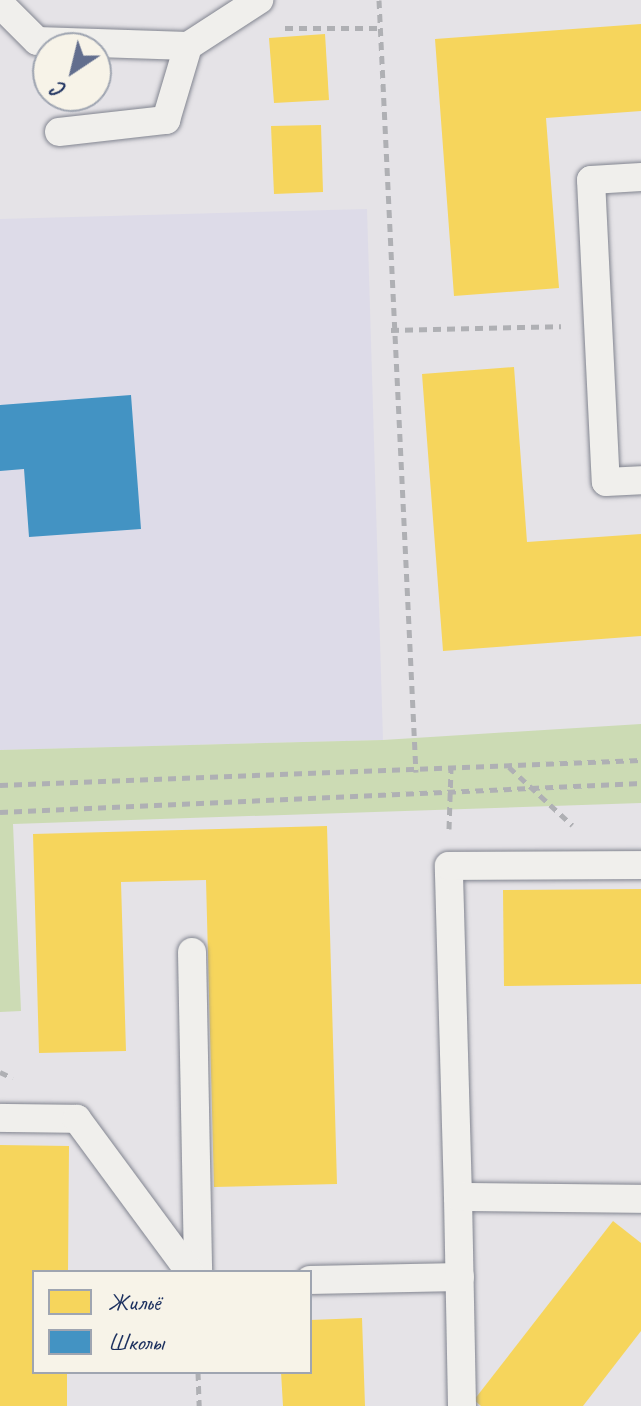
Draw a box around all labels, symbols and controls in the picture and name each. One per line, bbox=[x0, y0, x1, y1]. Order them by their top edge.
north arrow bbox=[32, 32, 112, 112]
text: С bbox=[47, 75, 72, 105]
legend bbox=[32, 1270, 312, 1374]
text: Жильё bbox=[108, 1287, 160, 1317]
text: Школы bbox=[108, 1327, 164, 1357]

